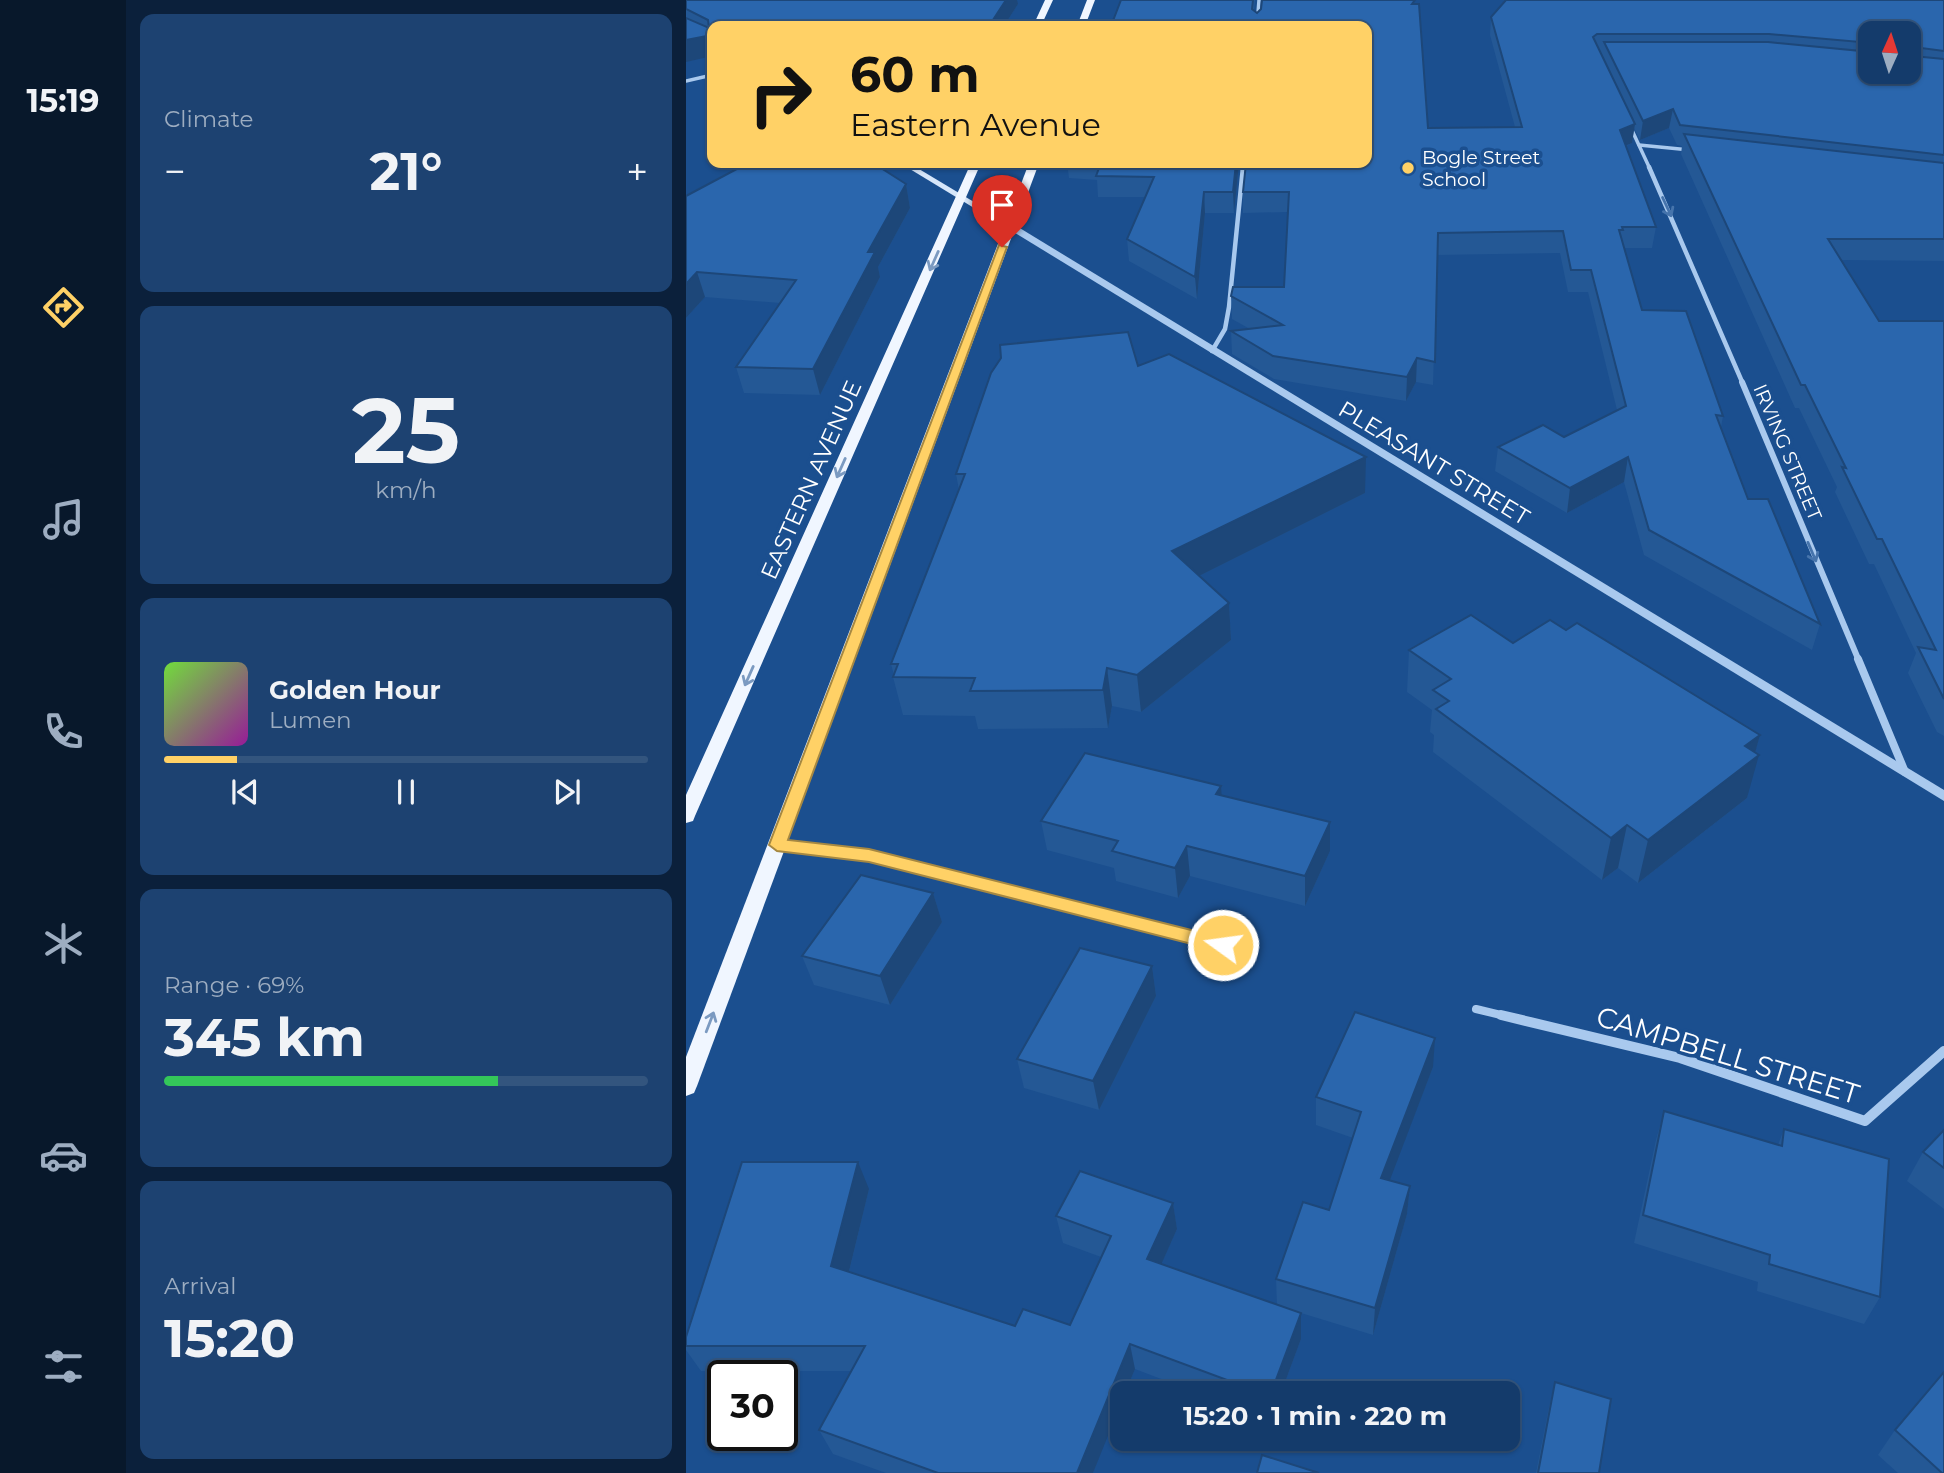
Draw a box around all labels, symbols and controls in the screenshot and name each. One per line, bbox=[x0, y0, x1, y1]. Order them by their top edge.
north arrow bbox=[1858, 21, 1922, 84]
map controls bbox=[1858, 21, 1921, 84]
text: 60 m bbox=[850, 45, 980, 104]
icon: right bbox=[735, 49, 826, 140]
text: 15:19 bbox=[27, 81, 99, 120]
text: Climate bbox=[164, 105, 253, 133]
text: Eastern Avenue bbox=[850, 105, 1101, 144]
text: 21° bbox=[370, 140, 442, 203]
place label: Bogle Street School bbox=[1422, 146, 1541, 191]
text: − bbox=[164, 148, 186, 195]
text: + bbox=[626, 148, 648, 195]
marker: Bogle Street School bbox=[1400, 160, 1416, 176]
pin bbox=[972, 175, 1032, 247]
icon: arrive bbox=[983, 186, 1021, 224]
one-way arrow bbox=[1662, 196, 1675, 217]
one-way arrow bbox=[927, 250, 940, 271]
icon: directions bbox=[39, 283, 88, 332]
text: 25 bbox=[352, 375, 460, 486]
street label: EASTERN AVENUE bbox=[755, 376, 867, 584]
street label: IRVING STREET bbox=[1748, 381, 1827, 524]
street label: PLEASANT STREET bbox=[1333, 395, 1535, 532]
one-way arrow bbox=[834, 457, 847, 479]
text: km/h bbox=[375, 476, 437, 504]
icon: music bbox=[39, 495, 88, 544]
one-way arrow bbox=[1807, 541, 1820, 562]
one-way arrow bbox=[742, 665, 755, 686]
text: Golden Hour bbox=[269, 674, 441, 706]
text: Lumen bbox=[269, 706, 352, 734]
icon: phone bbox=[39, 707, 88, 756]
icon: previous bbox=[226, 773, 264, 811]
icon: pause bbox=[387, 773, 425, 811]
icon: next bbox=[548, 773, 586, 811]
position arrow bbox=[1186, 908, 1260, 982]
icon: climate bbox=[39, 919, 88, 968]
text: Range · 69% bbox=[164, 971, 304, 999]
street label: CAMPBELL STREET bbox=[1593, 999, 1863, 1111]
text: 345 km bbox=[164, 1006, 365, 1069]
one-way arrow bbox=[705, 1012, 717, 1034]
icon: car bbox=[39, 1131, 88, 1180]
text: Arrival bbox=[164, 1272, 237, 1300]
text: 15:20 bbox=[164, 1307, 295, 1370]
icon: filters bbox=[39, 1342, 88, 1391]
speed limit sign: 30 bbox=[707, 1360, 798, 1451]
text: 15:20 · 1 min · 220 m bbox=[1183, 1400, 1447, 1432]

